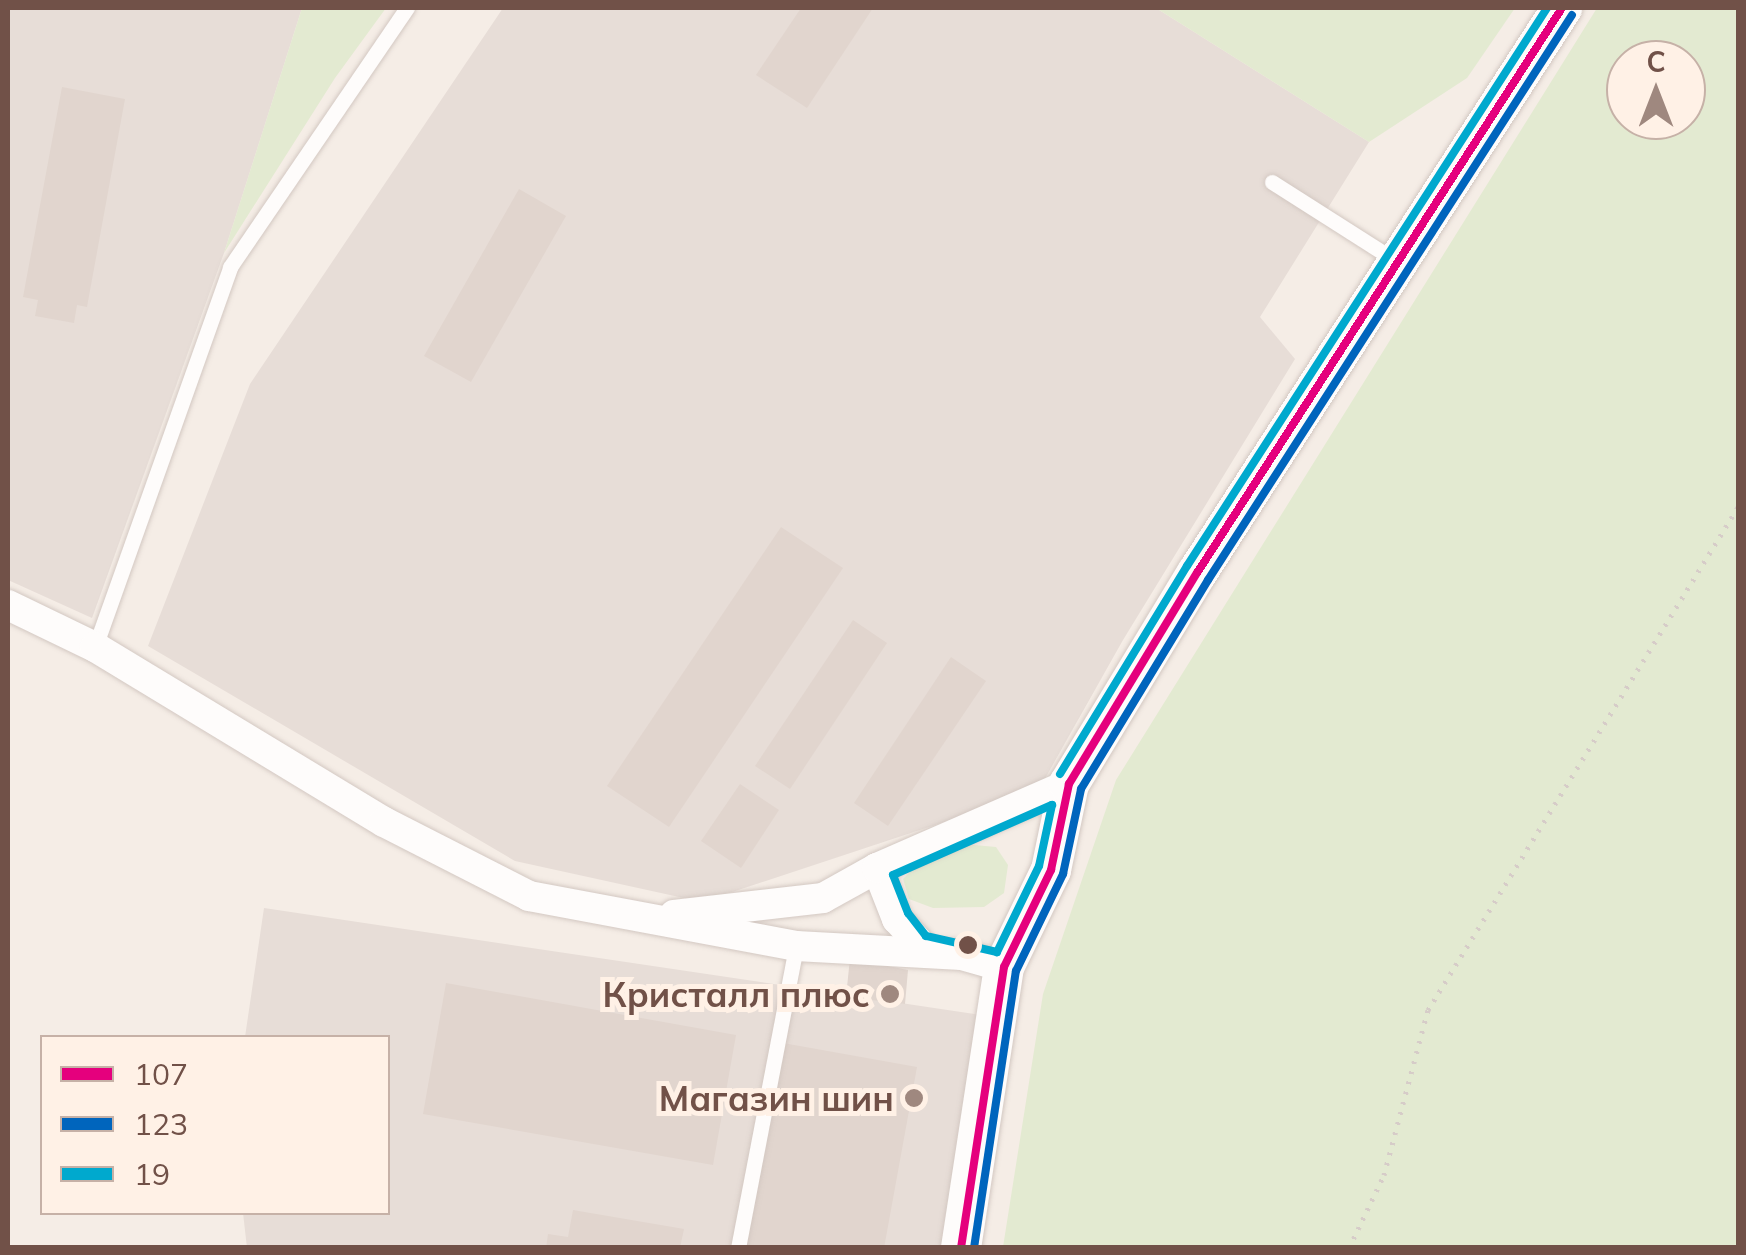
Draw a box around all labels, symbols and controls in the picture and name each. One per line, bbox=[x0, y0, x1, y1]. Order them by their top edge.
north arrow bbox=[1606, 40, 1706, 140]
text: С bbox=[1646, 44, 1666, 79]
unlabelled marker bbox=[958, 935, 978, 955]
place label: Кристалл плюс bbox=[602, 973, 870, 1015]
marker: Кристалл плюс bbox=[879, 983, 901, 1005]
legend bbox=[40, 1035, 390, 1215]
text: 107 bbox=[134, 1055, 188, 1093]
place label: Магазин шин bbox=[659, 1077, 894, 1119]
marker: Магазин шин bbox=[903, 1087, 925, 1109]
text: 123 bbox=[134, 1105, 188, 1143]
text: 19 bbox=[134, 1155, 170, 1193]

